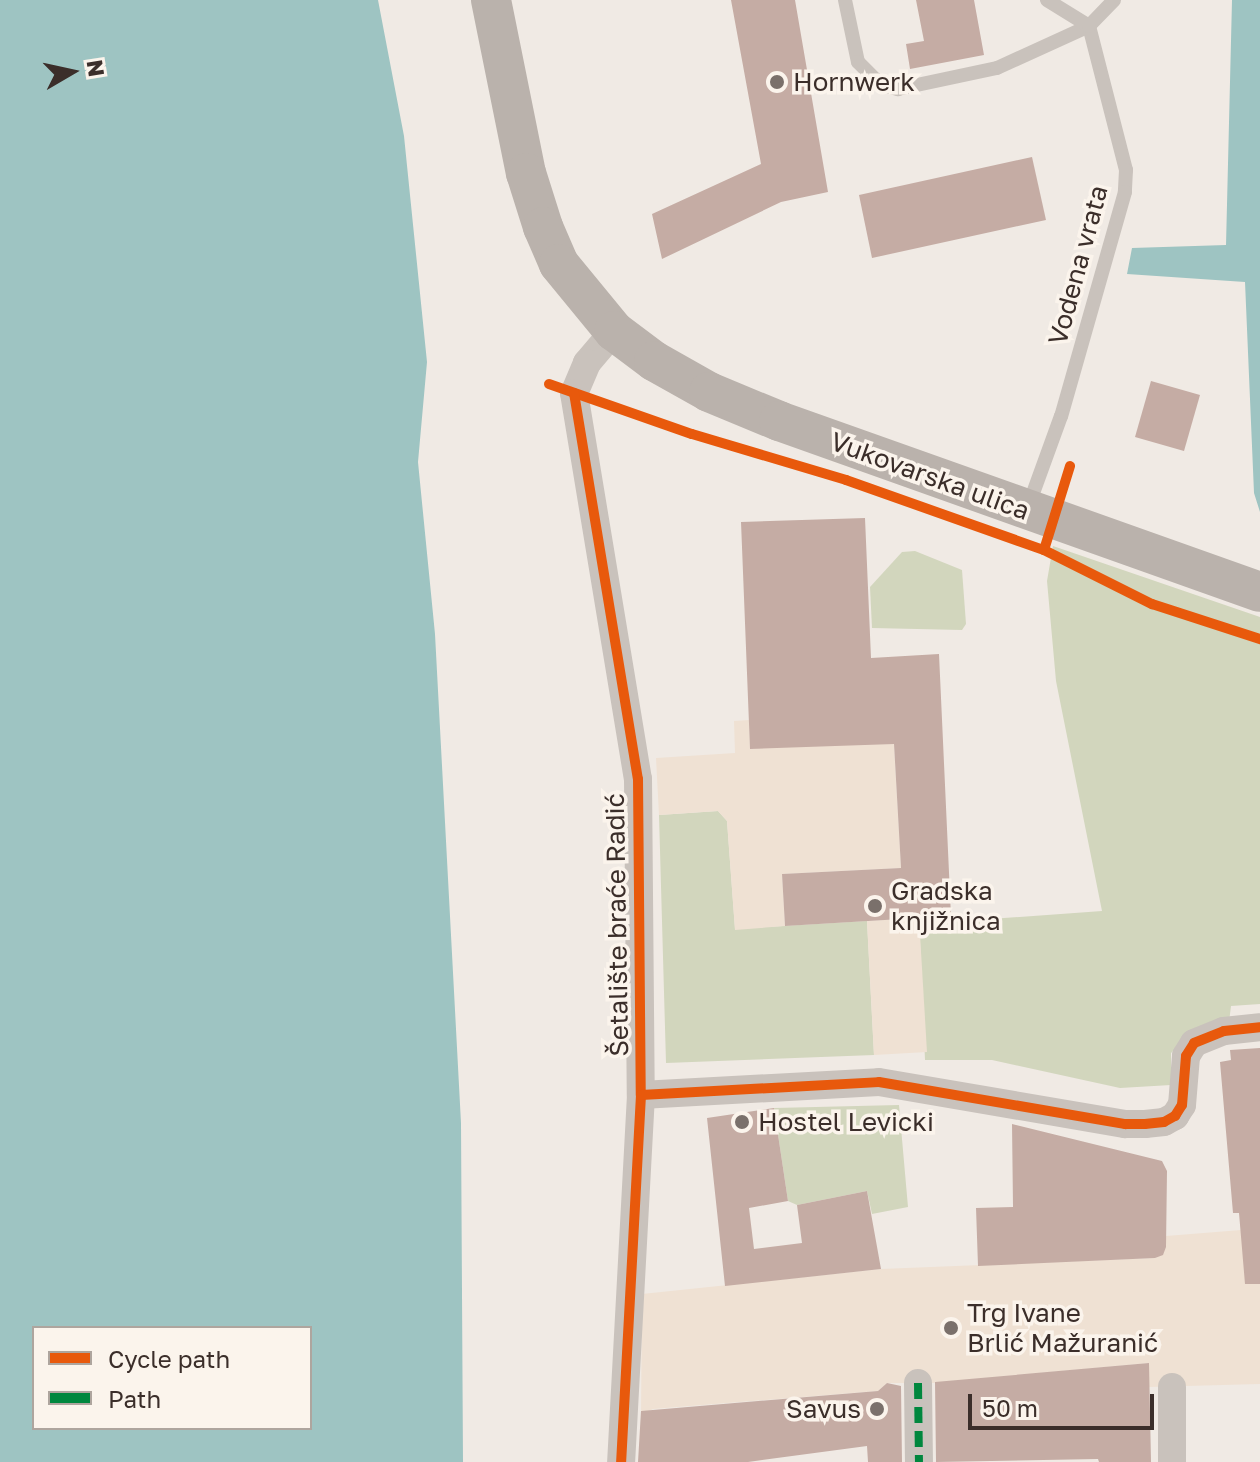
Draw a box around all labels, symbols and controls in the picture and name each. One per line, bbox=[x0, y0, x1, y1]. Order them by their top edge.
north arrow bbox=[32, 32, 112, 112]
text: N bbox=[82, 58, 111, 79]
place label: Hornwerk bbox=[793, 66, 915, 98]
marker: Hornwerk bbox=[768, 73, 786, 91]
street label: Vodena vrata bbox=[1042, 182, 1114, 348]
street label: Vukovarska ulica bbox=[826, 426, 1034, 526]
street label: Šetalište braće Radić bbox=[599, 793, 635, 1057]
place label: Gradska knjižnica bbox=[891, 875, 1001, 936]
marker: Gradska knjižnica bbox=[866, 897, 884, 915]
place label: Hostel Levicki bbox=[758, 1106, 934, 1138]
marker: Hostel Levicki bbox=[733, 1113, 751, 1131]
place label: Trg Ivane Brlić Mažuranić bbox=[967, 1297, 1158, 1358]
marker: Trg Ivane Brlić Mažuranić bbox=[942, 1319, 960, 1337]
legend bbox=[32, 1326, 312, 1430]
text: Cycle path bbox=[108, 1344, 230, 1373]
scale bar bbox=[972, 1378, 1158, 1428]
text: Path bbox=[108, 1384, 161, 1413]
place label: Savus bbox=[786, 1393, 861, 1425]
text: 50 m bbox=[982, 1393, 1038, 1422]
marker: Savus bbox=[868, 1400, 886, 1418]

